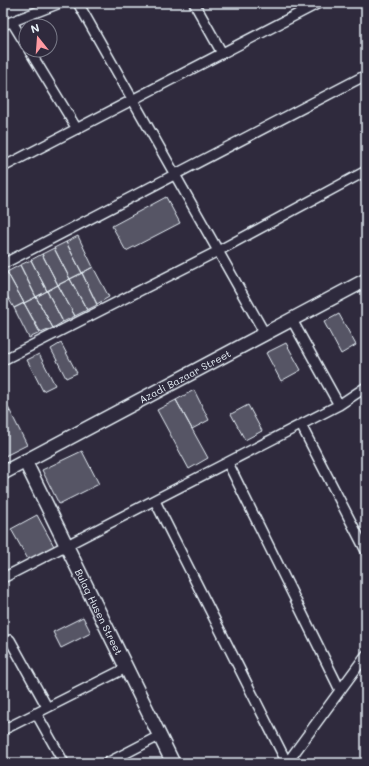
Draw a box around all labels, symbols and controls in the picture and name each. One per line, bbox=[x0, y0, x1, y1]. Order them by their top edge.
north arrow bbox=[18, 18, 58, 58]
text: N bbox=[29, 20, 41, 36]
street label: Azadi Bazaar Street bbox=[137, 346, 233, 406]
street label: Bulaq Husen Street bbox=[72, 566, 126, 657]

